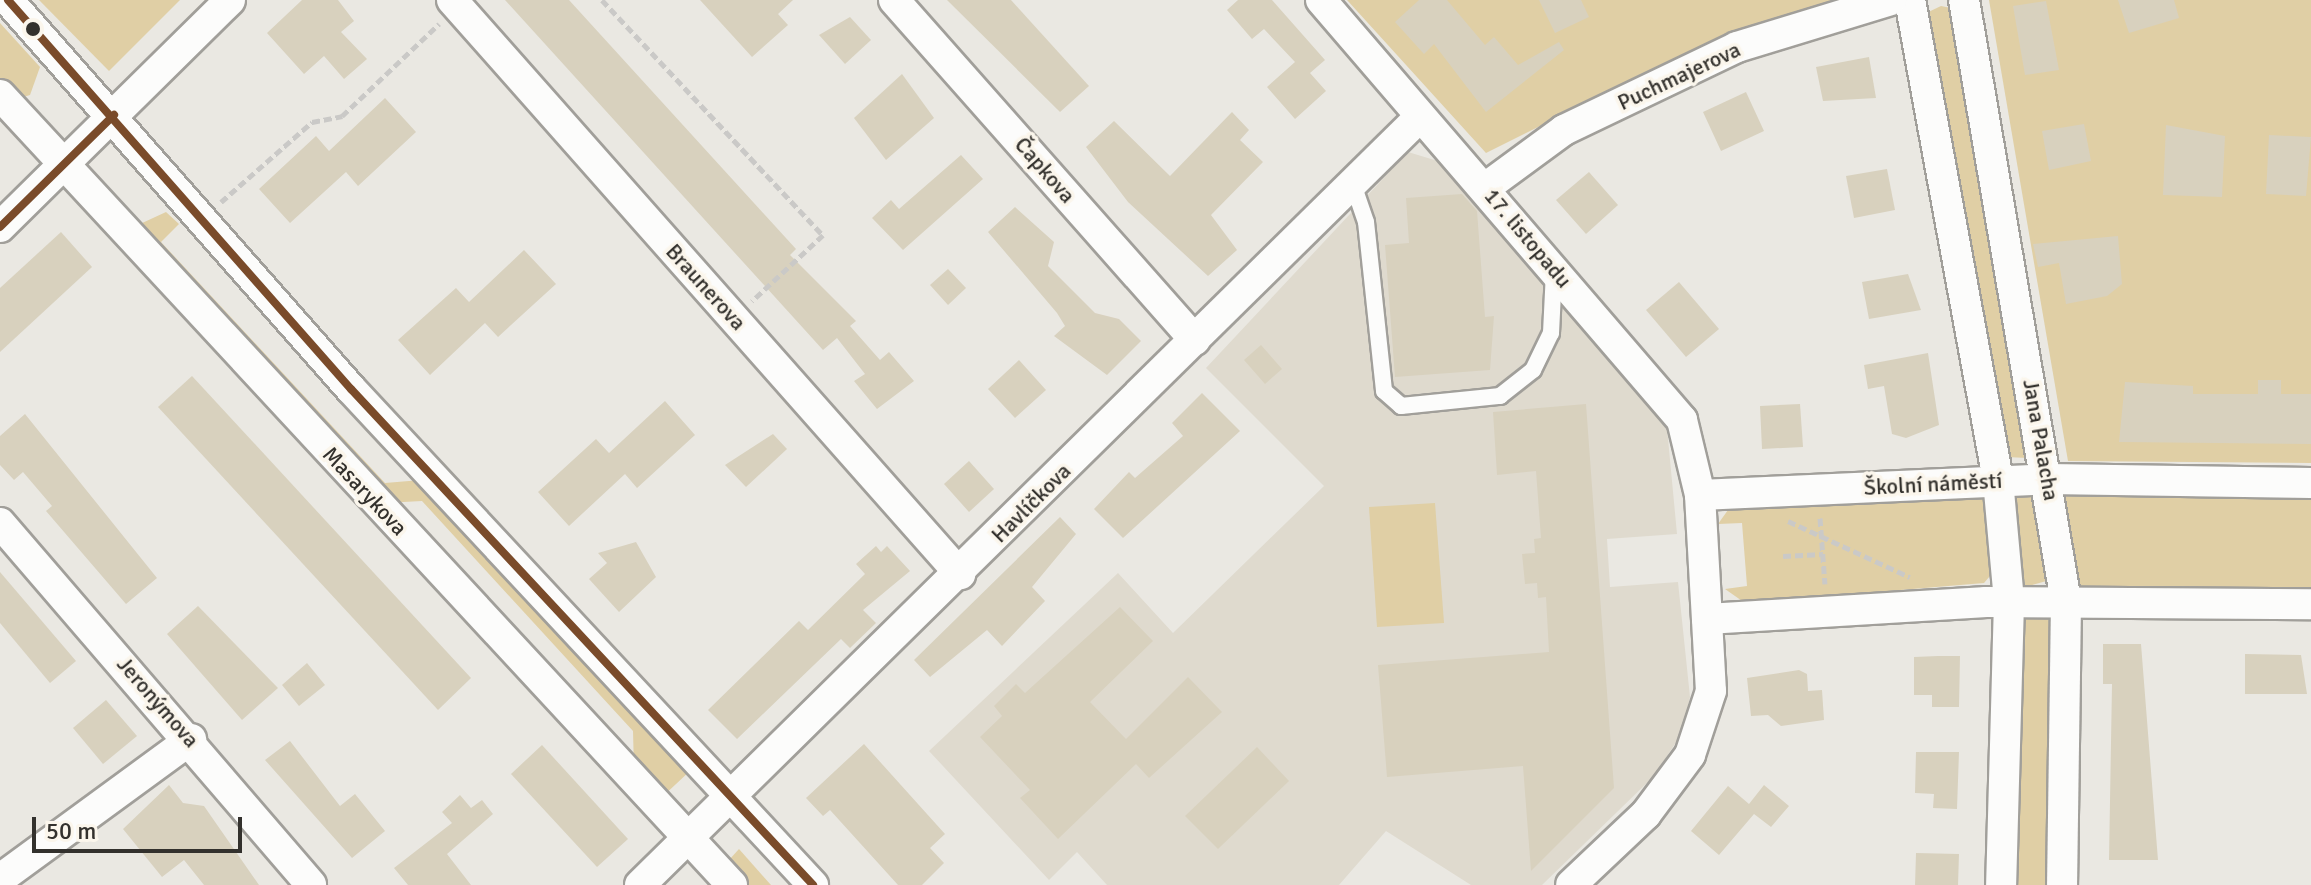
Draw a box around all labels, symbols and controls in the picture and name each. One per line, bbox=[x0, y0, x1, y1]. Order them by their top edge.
unlabelled marker bbox=[25, 21, 41, 37]
street label: Puchmajerova bbox=[1613, 36, 1745, 116]
street label: Čapkova bbox=[1009, 132, 1081, 208]
street label: 17. listopadu bbox=[1479, 183, 1577, 293]
street label: Braunerova bbox=[660, 238, 752, 336]
street label: Jana Palacha bbox=[2017, 377, 2065, 503]
street label: Masarykova bbox=[317, 441, 413, 541]
street label: Havlíčkova bbox=[986, 458, 1076, 548]
street label: Školní náměstí bbox=[1863, 467, 2003, 501]
street label: Jeronýmova bbox=[111, 651, 205, 753]
scale bar bbox=[36, 801, 246, 851]
text: 50 m bbox=[46, 816, 96, 846]

